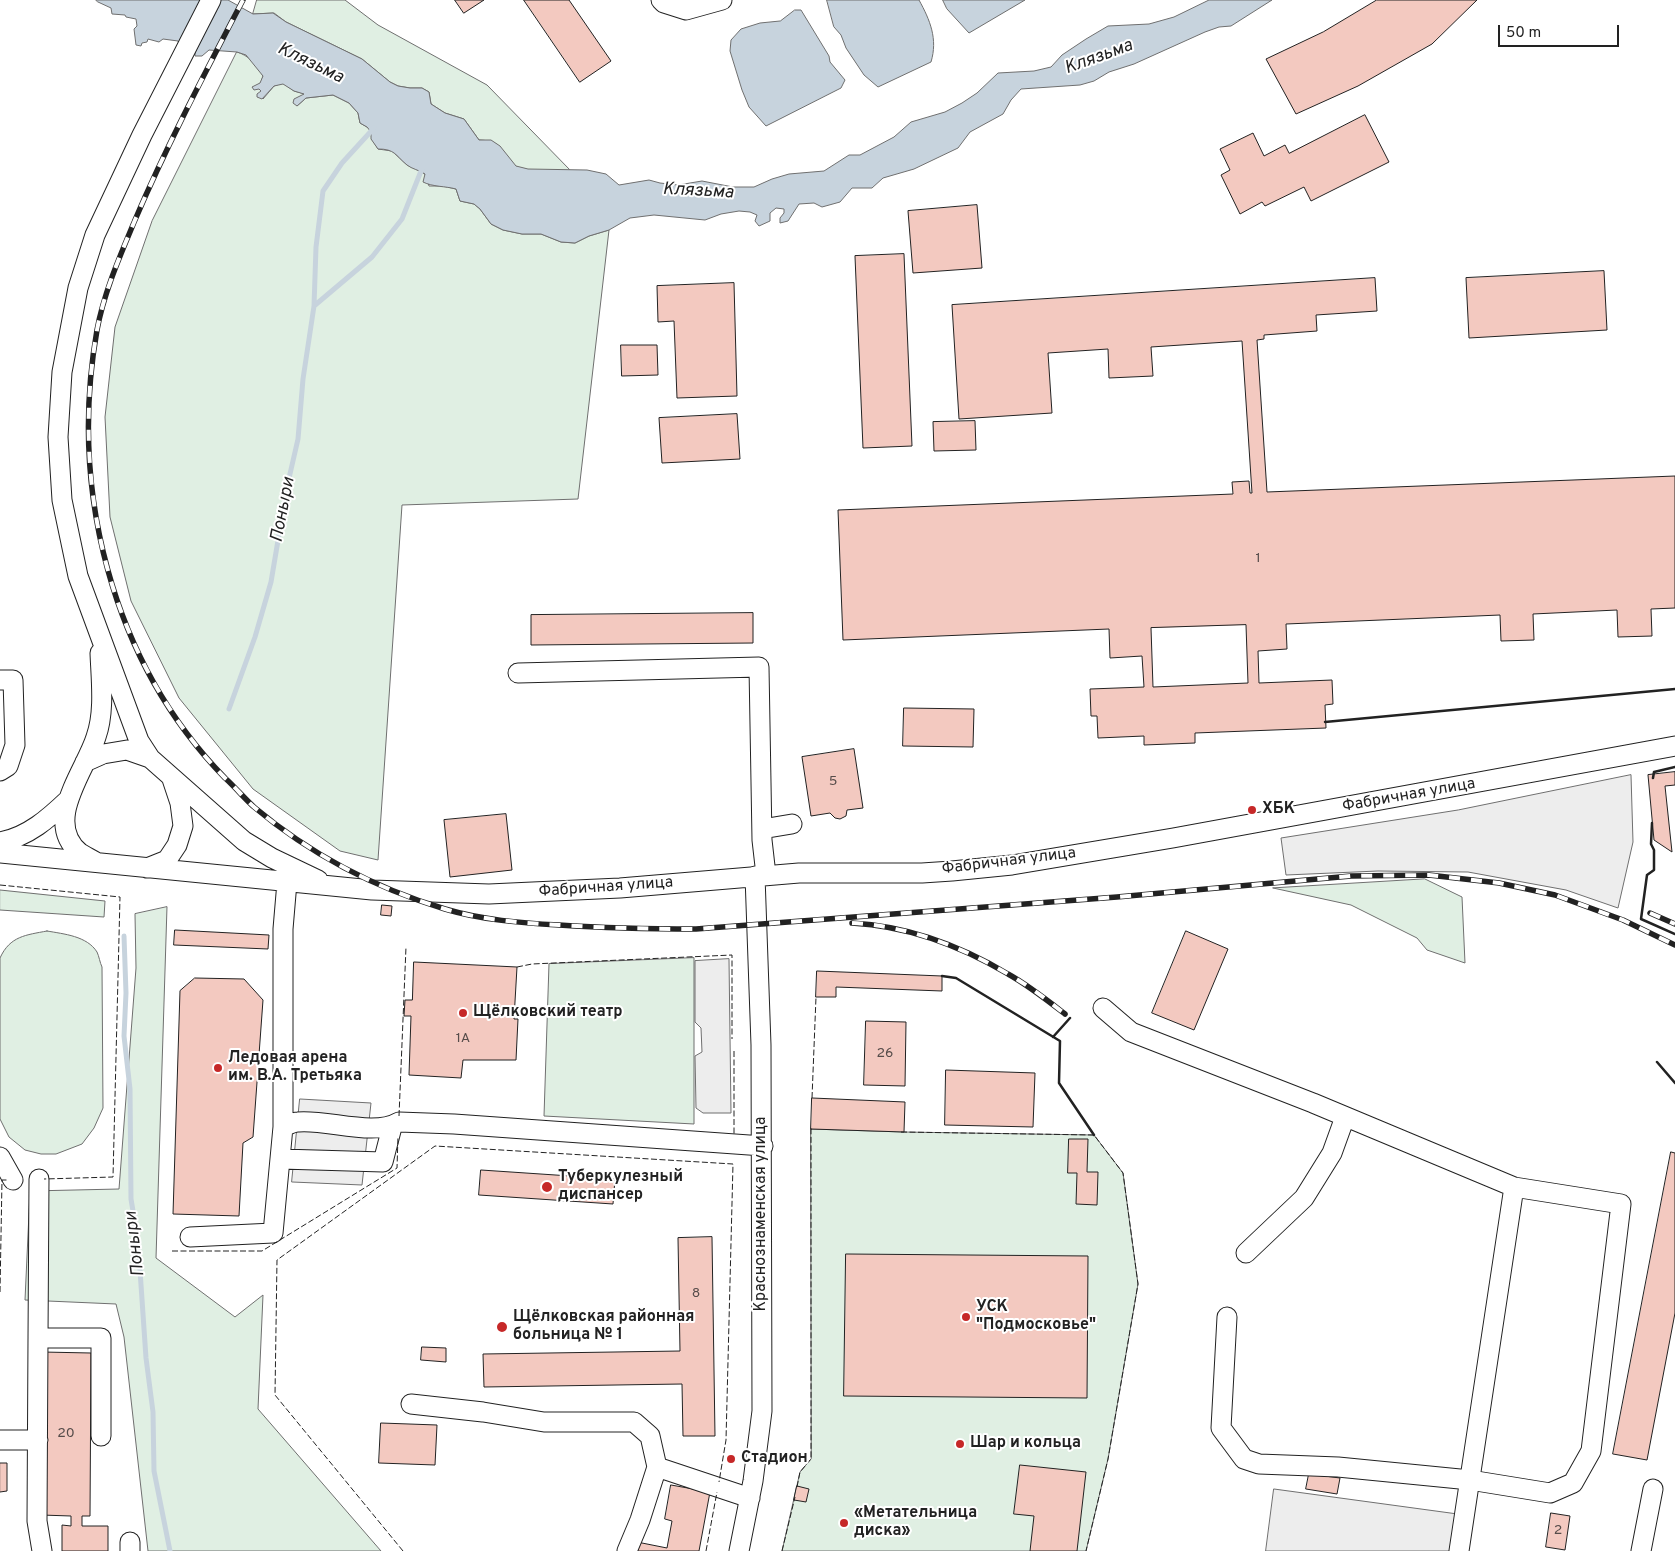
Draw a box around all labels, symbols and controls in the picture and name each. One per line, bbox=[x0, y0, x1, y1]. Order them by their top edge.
scale bar bbox=[1500, 15, 1621, 47]
text: 50 m bbox=[1506, 24, 1541, 43]
water label: Клязьма bbox=[1062, 36, 1136, 80]
water label: Клязьма bbox=[273, 39, 347, 89]
water label: Клязьма bbox=[662, 179, 734, 205]
water label: Поныри bbox=[267, 476, 301, 544]
house number: 1 bbox=[1255, 551, 1261, 567]
house number: 5 bbox=[829, 774, 837, 790]
street label: Фабричная улица bbox=[1341, 775, 1477, 817]
place label: ХБК bbox=[1262, 800, 1295, 820]
marker: ХБК bbox=[1246, 804, 1258, 816]
street label: Фабричная улица bbox=[941, 844, 1077, 880]
street label: Фабричная улица bbox=[538, 874, 674, 902]
place label: Щёлковский театр bbox=[473, 1003, 622, 1023]
marker: Щёлковский театр bbox=[457, 1007, 469, 1019]
house number: 1А bbox=[456, 1031, 470, 1047]
house number: 26 bbox=[877, 1046, 893, 1062]
place label: Ледовая арена им. В.А. Третьяка bbox=[228, 1049, 362, 1087]
marker: Ледовая арена им. В.А. Третьяка bbox=[212, 1062, 224, 1074]
street label: Краснознаменская улица bbox=[752, 1116, 772, 1312]
place label: Туберкулезный диспансер bbox=[558, 1168, 683, 1206]
marker: Туберкулезный диспансер bbox=[540, 1180, 554, 1194]
water label: Поныри bbox=[121, 1210, 151, 1278]
house number: 8 bbox=[692, 1286, 700, 1302]
place label: УСК "Подмосковье" bbox=[976, 1298, 1096, 1336]
place label: Щёлковская районная больница № 1 bbox=[513, 1308, 695, 1346]
marker: УСК "Подмосковье" bbox=[960, 1311, 972, 1323]
marker: Щёлковская районная больница № 1 bbox=[495, 1320, 509, 1334]
house number: 20 bbox=[57, 1426, 75, 1442]
place label: Шар и кольца bbox=[970, 1434, 1081, 1454]
marker: Шар и кольца bbox=[954, 1438, 966, 1450]
place label: Стадион bbox=[741, 1449, 808, 1469]
marker: Стадион bbox=[725, 1453, 737, 1465]
place label: «Метательница диска» bbox=[854, 1504, 977, 1542]
marker: «Метательница диска» bbox=[838, 1517, 850, 1529]
house number: 2 bbox=[1554, 1523, 1562, 1539]

